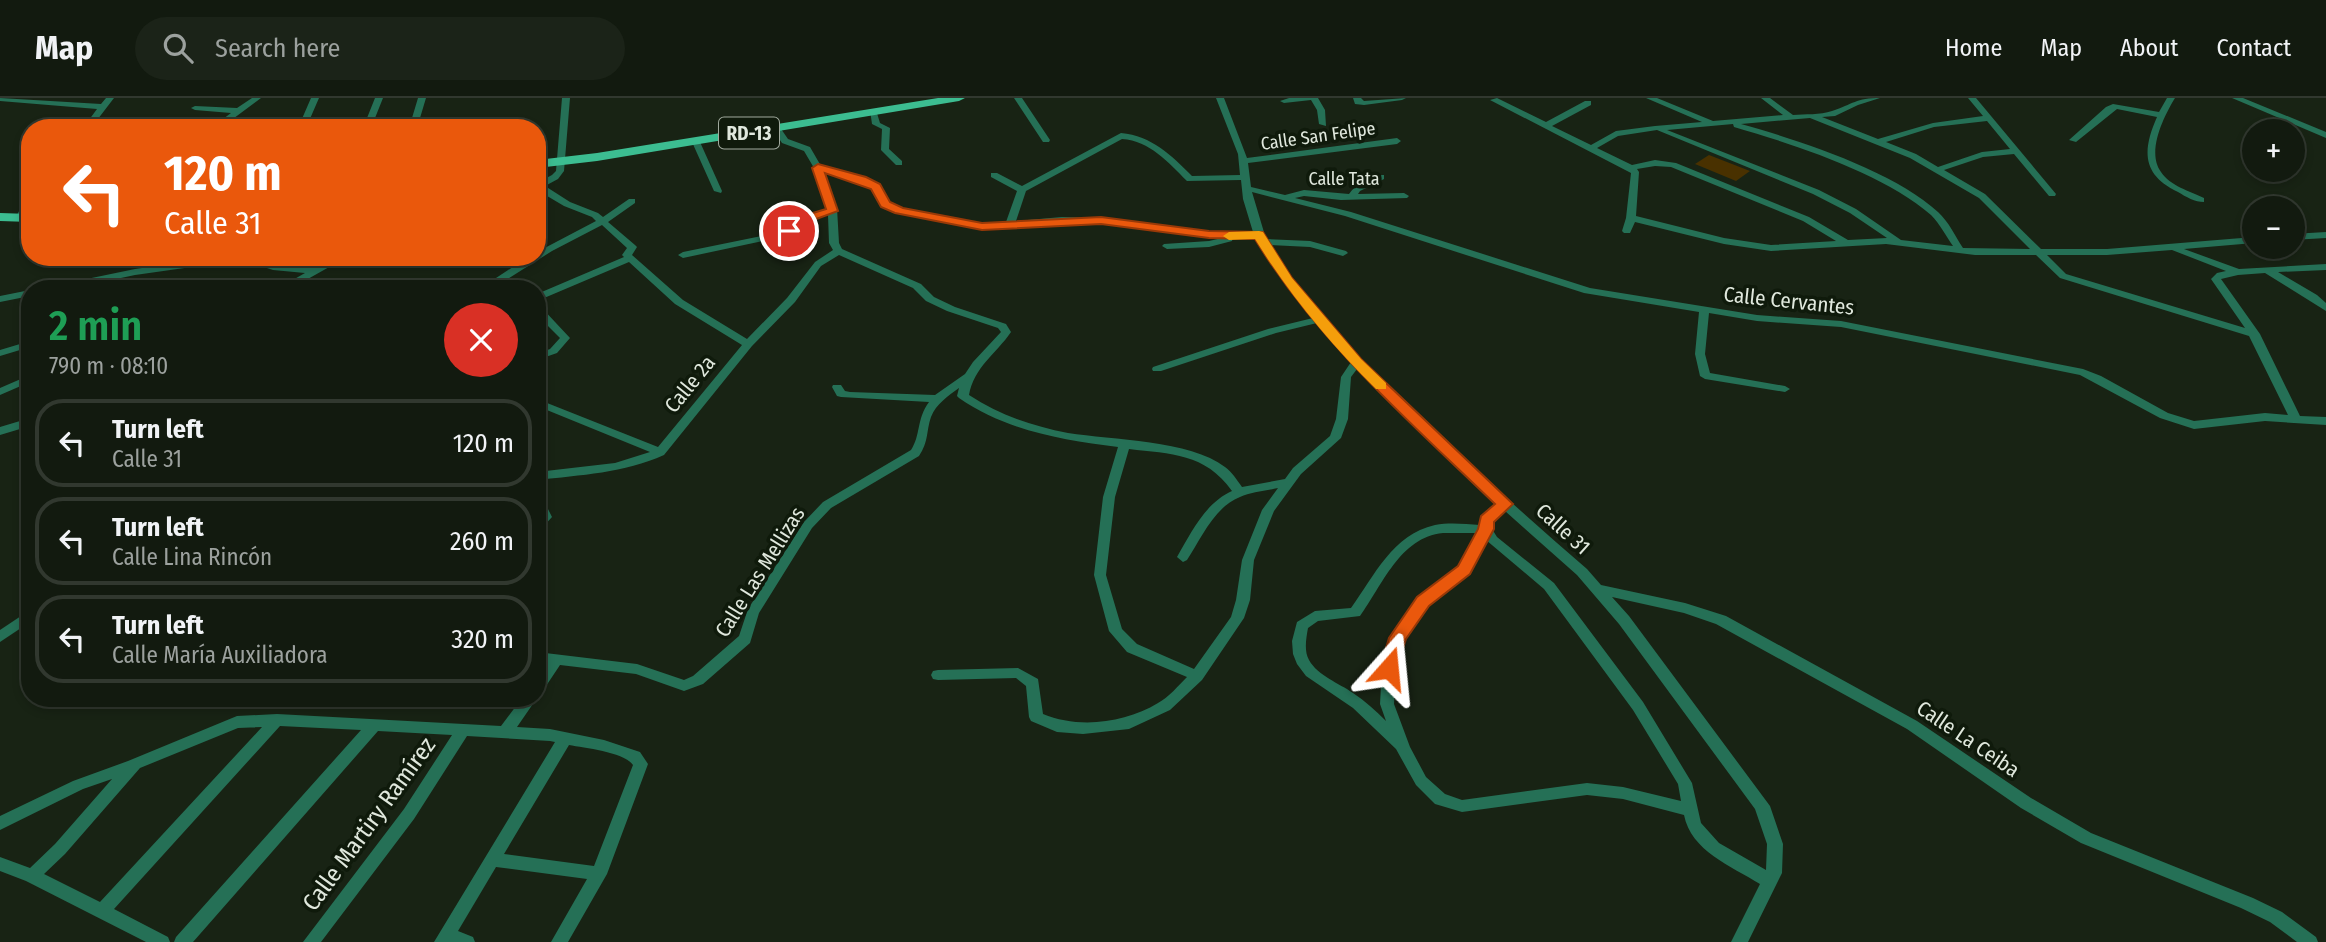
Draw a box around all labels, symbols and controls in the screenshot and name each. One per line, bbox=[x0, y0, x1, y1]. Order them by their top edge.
search box bbox=[135, 17, 625, 80]
text: Map bbox=[35, 28, 93, 68]
icon: search bbox=[159, 29, 197, 67]
text: Search here bbox=[215, 33, 340, 64]
text: Home bbox=[1945, 34, 2002, 62]
text: Map bbox=[2040, 34, 2082, 62]
text: About bbox=[2120, 34, 2178, 62]
text: Contact bbox=[2216, 34, 2291, 62]
street label: Calle San Felipe bbox=[1259, 117, 1377, 155]
road number: RD-13 bbox=[719, 118, 779, 148]
map controls bbox=[2242, 119, 2305, 259]
button: + bbox=[2242, 119, 2305, 182]
text: 120 m bbox=[164, 144, 282, 203]
icon: left bbox=[49, 147, 140, 238]
street label: Calle Tata bbox=[1309, 168, 1380, 190]
button: − bbox=[2242, 196, 2305, 259]
pin bbox=[759, 201, 819, 261]
text: Calle 31 bbox=[164, 204, 262, 242]
icon: arrive bbox=[770, 212, 808, 250]
street label: Calle Cervantes bbox=[1722, 281, 1856, 321]
text: 2 min bbox=[49, 301, 142, 351]
button: close bbox=[444, 303, 518, 377]
street label: Calle 2a bbox=[659, 350, 721, 418]
text: 790 m · 08:10 bbox=[49, 352, 168, 380]
text: Turn left bbox=[112, 414, 204, 445]
icon: left bbox=[53, 424, 91, 462]
text: 120 m bbox=[453, 428, 514, 459]
text: Calle 31 bbox=[112, 445, 182, 473]
street label: Calle 31 bbox=[1531, 498, 1595, 560]
street label: Calle Las Mellizas bbox=[710, 502, 810, 642]
text: Turn left bbox=[112, 512, 204, 543]
icon: left bbox=[53, 522, 91, 560]
text: 260 m bbox=[450, 526, 514, 557]
text: Calle Lina Rincón bbox=[112, 543, 272, 571]
text: Turn left bbox=[112, 610, 204, 641]
icon: left bbox=[53, 620, 91, 658]
text: 320 m bbox=[451, 624, 514, 655]
position arrow bbox=[1352, 631, 1426, 705]
text: Calle María Auxiliadora bbox=[112, 641, 328, 669]
street label: Calle La Ceiba bbox=[1912, 695, 2024, 783]
street label: Calle Martiry Ramírez bbox=[297, 732, 441, 916]

